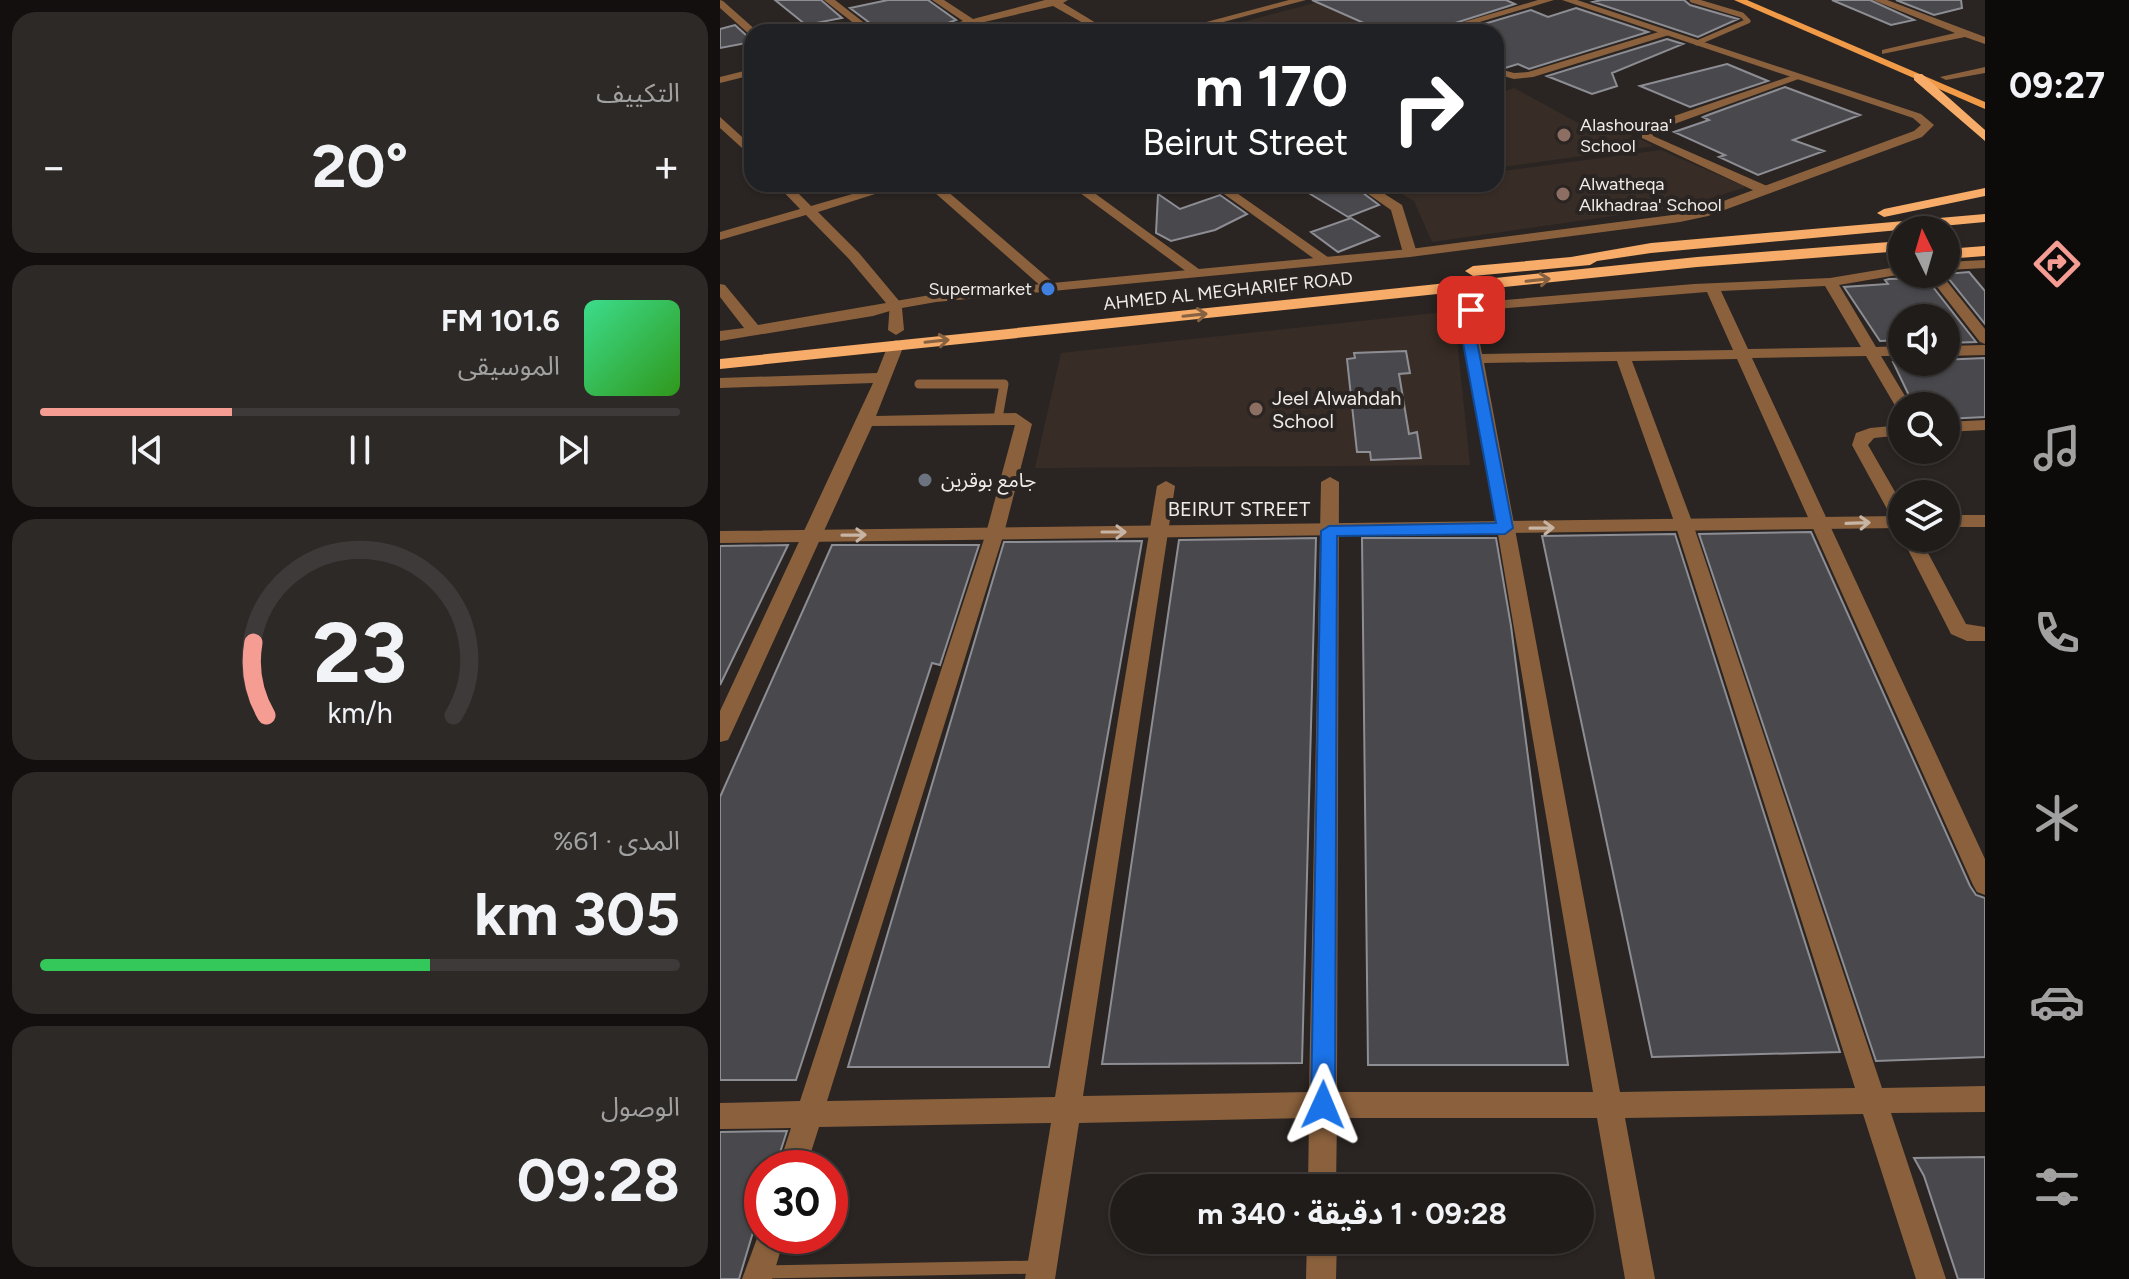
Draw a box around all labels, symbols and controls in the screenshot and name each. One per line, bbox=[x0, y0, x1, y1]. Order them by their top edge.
text: 170 m bbox=[1195, 53, 1348, 120]
icon: right bbox=[1376, 56, 1480, 160]
text: 09:27 bbox=[2009, 64, 2105, 107]
text: التكييف bbox=[596, 77, 680, 109]
place label: Alashouraa' School bbox=[1580, 114, 1672, 157]
text: Beirut Street bbox=[1142, 121, 1348, 164]
marker: Alashouraa' School bbox=[1555, 126, 1573, 144]
text: 20° bbox=[312, 130, 408, 202]
text: − bbox=[40, 140, 67, 193]
text: + bbox=[653, 140, 680, 193]
place label: Alwatheqa Alkhadraa' School bbox=[1579, 173, 1722, 216]
marker: Alwatheqa Alkhadraa' School bbox=[1554, 185, 1572, 203]
north arrow bbox=[1888, 216, 1960, 288]
map controls bbox=[1888, 216, 1960, 552]
icon: directions bbox=[2029, 236, 2085, 292]
street label: AHMED AL MEGHARIEF ROAD bbox=[1102, 267, 1354, 315]
one-way arrow bbox=[1524, 273, 1551, 288]
pin bbox=[1437, 276, 1505, 344]
place label: Supermarket bbox=[929, 278, 1032, 300]
marker: Supermarket bbox=[1039, 280, 1057, 298]
icon: arrive bbox=[1449, 288, 1493, 332]
text: 101.6 FM bbox=[441, 302, 560, 339]
button: sound bbox=[1888, 304, 1960, 376]
one-way arrow bbox=[1182, 307, 1208, 322]
one-way arrow bbox=[923, 333, 950, 348]
text: الموسيقى bbox=[458, 350, 560, 382]
place label: Jeel Alwahdah School bbox=[1272, 386, 1401, 433]
button: search bbox=[1888, 392, 1960, 464]
marker: Jeel Alwahdah School bbox=[1247, 400, 1265, 418]
icon: music bbox=[2029, 420, 2085, 476]
icon: previous bbox=[125, 428, 169, 472]
icon: pause bbox=[338, 428, 382, 472]
icon: next bbox=[551, 428, 595, 472]
place label: جامع بوقرين bbox=[941, 468, 1036, 495]
marker: جامع بوقرين bbox=[916, 471, 934, 489]
button: layers bbox=[1888, 480, 1960, 552]
street label: BEIRUT STREET bbox=[1168, 497, 1310, 521]
one-way arrow bbox=[1844, 516, 1871, 531]
one-way arrow bbox=[1528, 520, 1555, 536]
one-way arrow bbox=[1100, 524, 1127, 540]
one-way arrow bbox=[840, 528, 867, 543]
text: 23 bbox=[313, 602, 407, 702]
icon: phone bbox=[2029, 605, 2085, 661]
text: km/h bbox=[327, 696, 393, 730]
icon: climate bbox=[2029, 790, 2085, 846]
text: المدى · 61% bbox=[553, 825, 680, 857]
text: 305 km bbox=[474, 878, 680, 950]
icon: car bbox=[2029, 974, 2085, 1030]
position arrow bbox=[1281, 1063, 1365, 1147]
text: الوصول bbox=[601, 1091, 680, 1123]
text: 09:28 bbox=[517, 1144, 680, 1216]
speed limit sign: 30 bbox=[744, 1150, 848, 1254]
icon: filters bbox=[2029, 1159, 2085, 1215]
text: 09:28 · 1 دقيقة · 340 m bbox=[1197, 1195, 1507, 1232]

